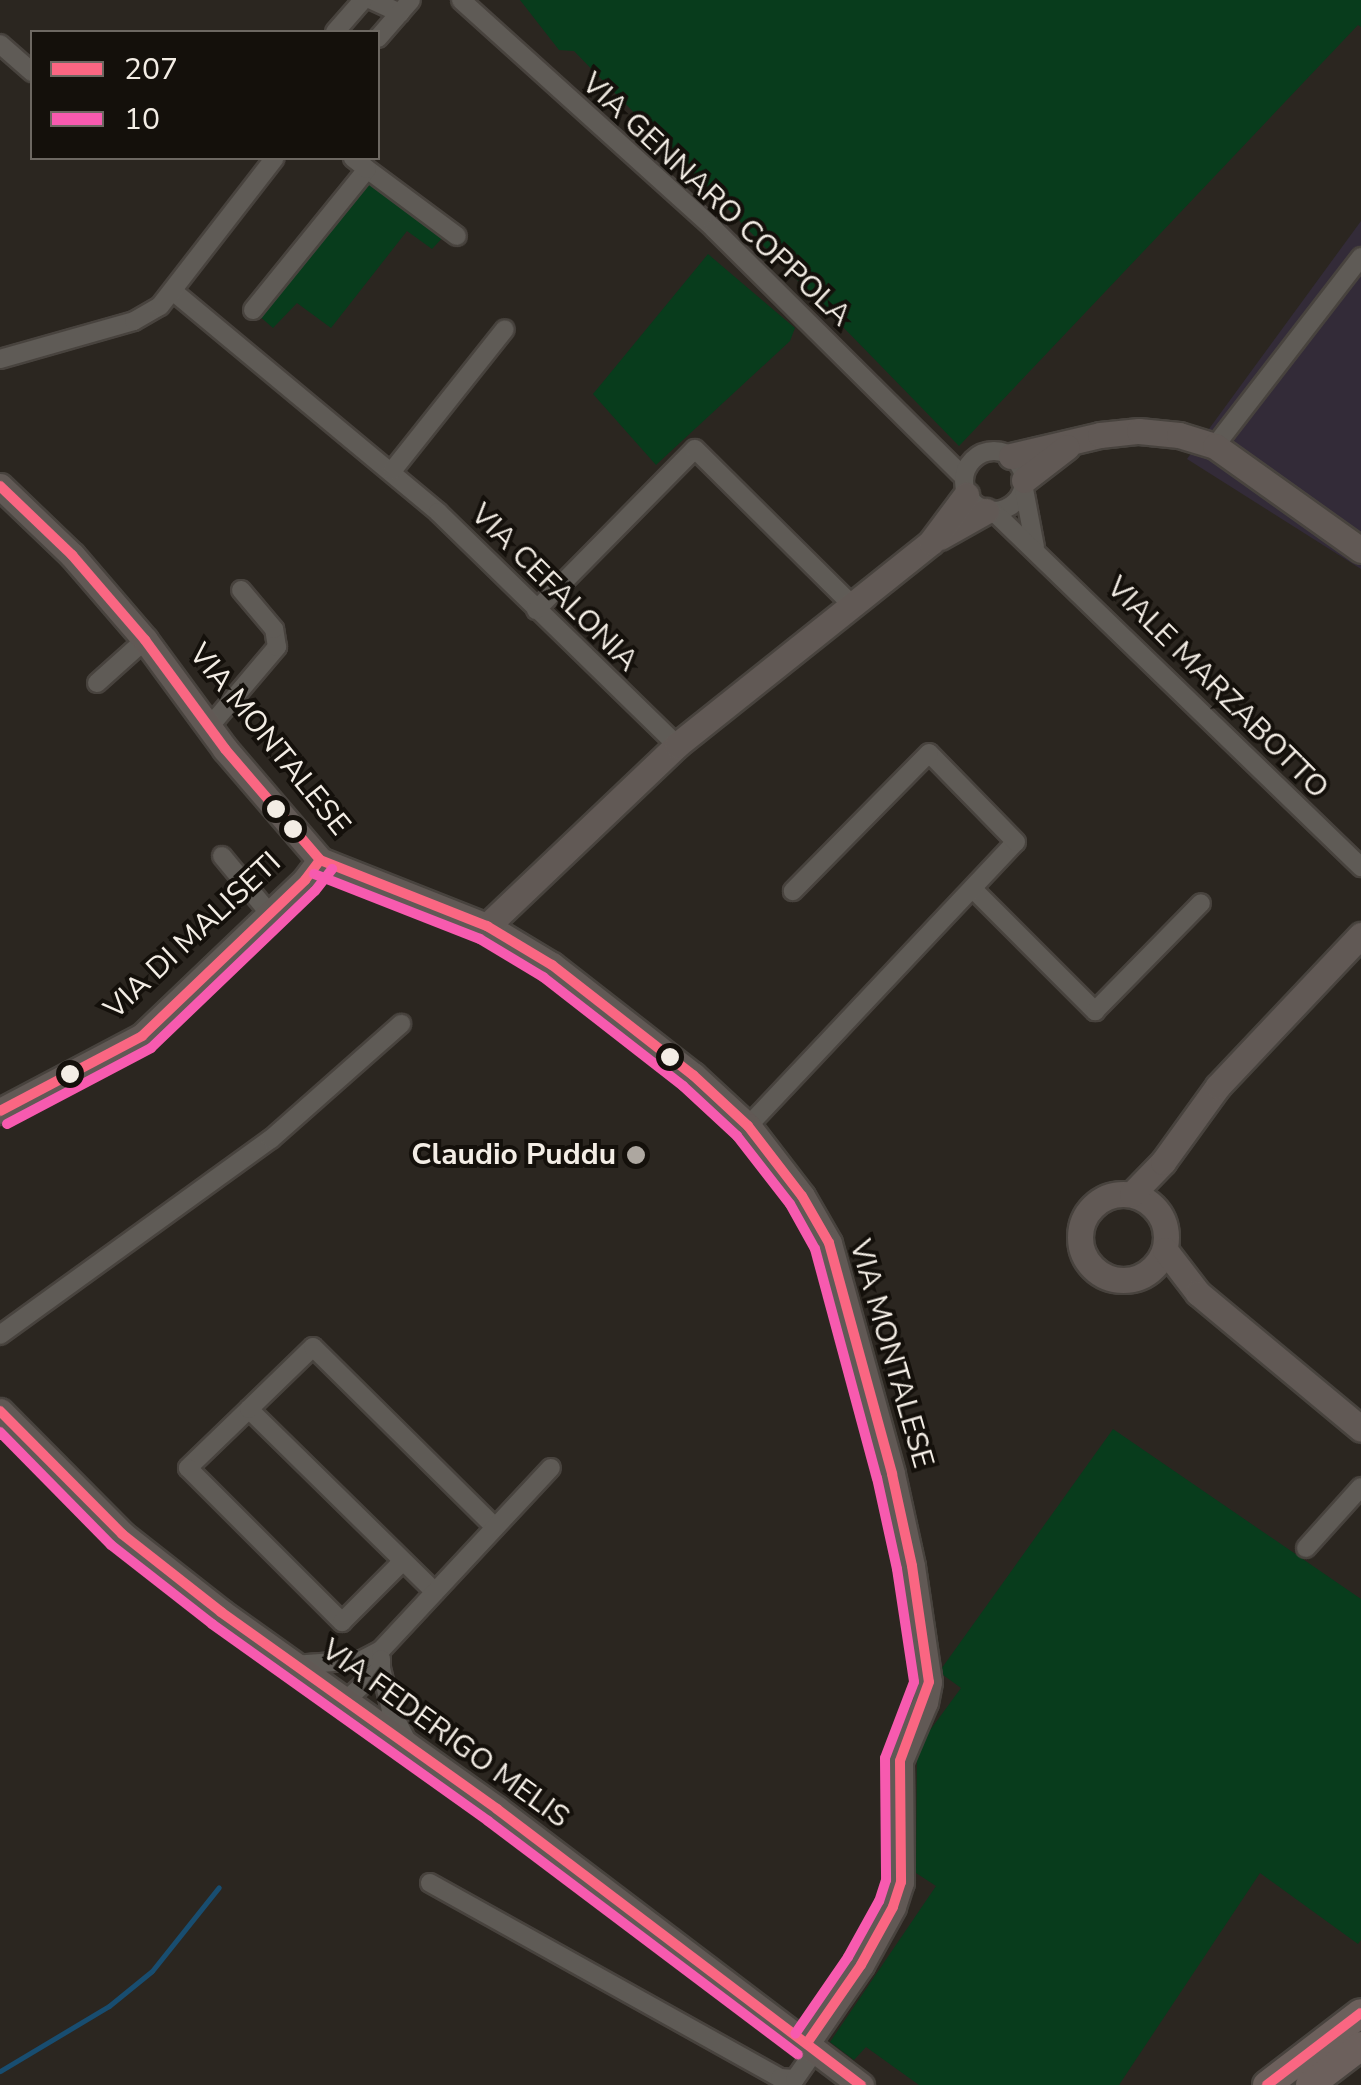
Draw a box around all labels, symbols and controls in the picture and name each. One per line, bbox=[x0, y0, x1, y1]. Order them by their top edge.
legend bbox=[30, 30, 380, 160]
text: 207 bbox=[124, 49, 178, 90]
street label: VIA GENNARO COPPOLA bbox=[574, 66, 858, 334]
text: 10 bbox=[124, 99, 160, 140]
street label: VIA CEFALONIA bbox=[463, 497, 645, 679]
street label: VIALE MARZABOTTO bbox=[1099, 570, 1335, 806]
street label: VIA MONTALESE bbox=[181, 637, 357, 843]
unlabelled marker bbox=[266, 799, 286, 819]
unlabelled marker bbox=[283, 819, 303, 839]
street label: VIA DI MALISETI bbox=[97, 845, 289, 1027]
unlabelled marker bbox=[660, 1047, 680, 1067]
unlabelled marker bbox=[60, 1064, 80, 1084]
place label: Claudio Puddu bbox=[411, 1137, 616, 1173]
marker: Claudio Puddu bbox=[625, 1144, 647, 1166]
street label: VIA MONTALESE bbox=[841, 1236, 941, 1472]
street label: VIA FEDERIGO MELIS bbox=[314, 1632, 576, 1836]

